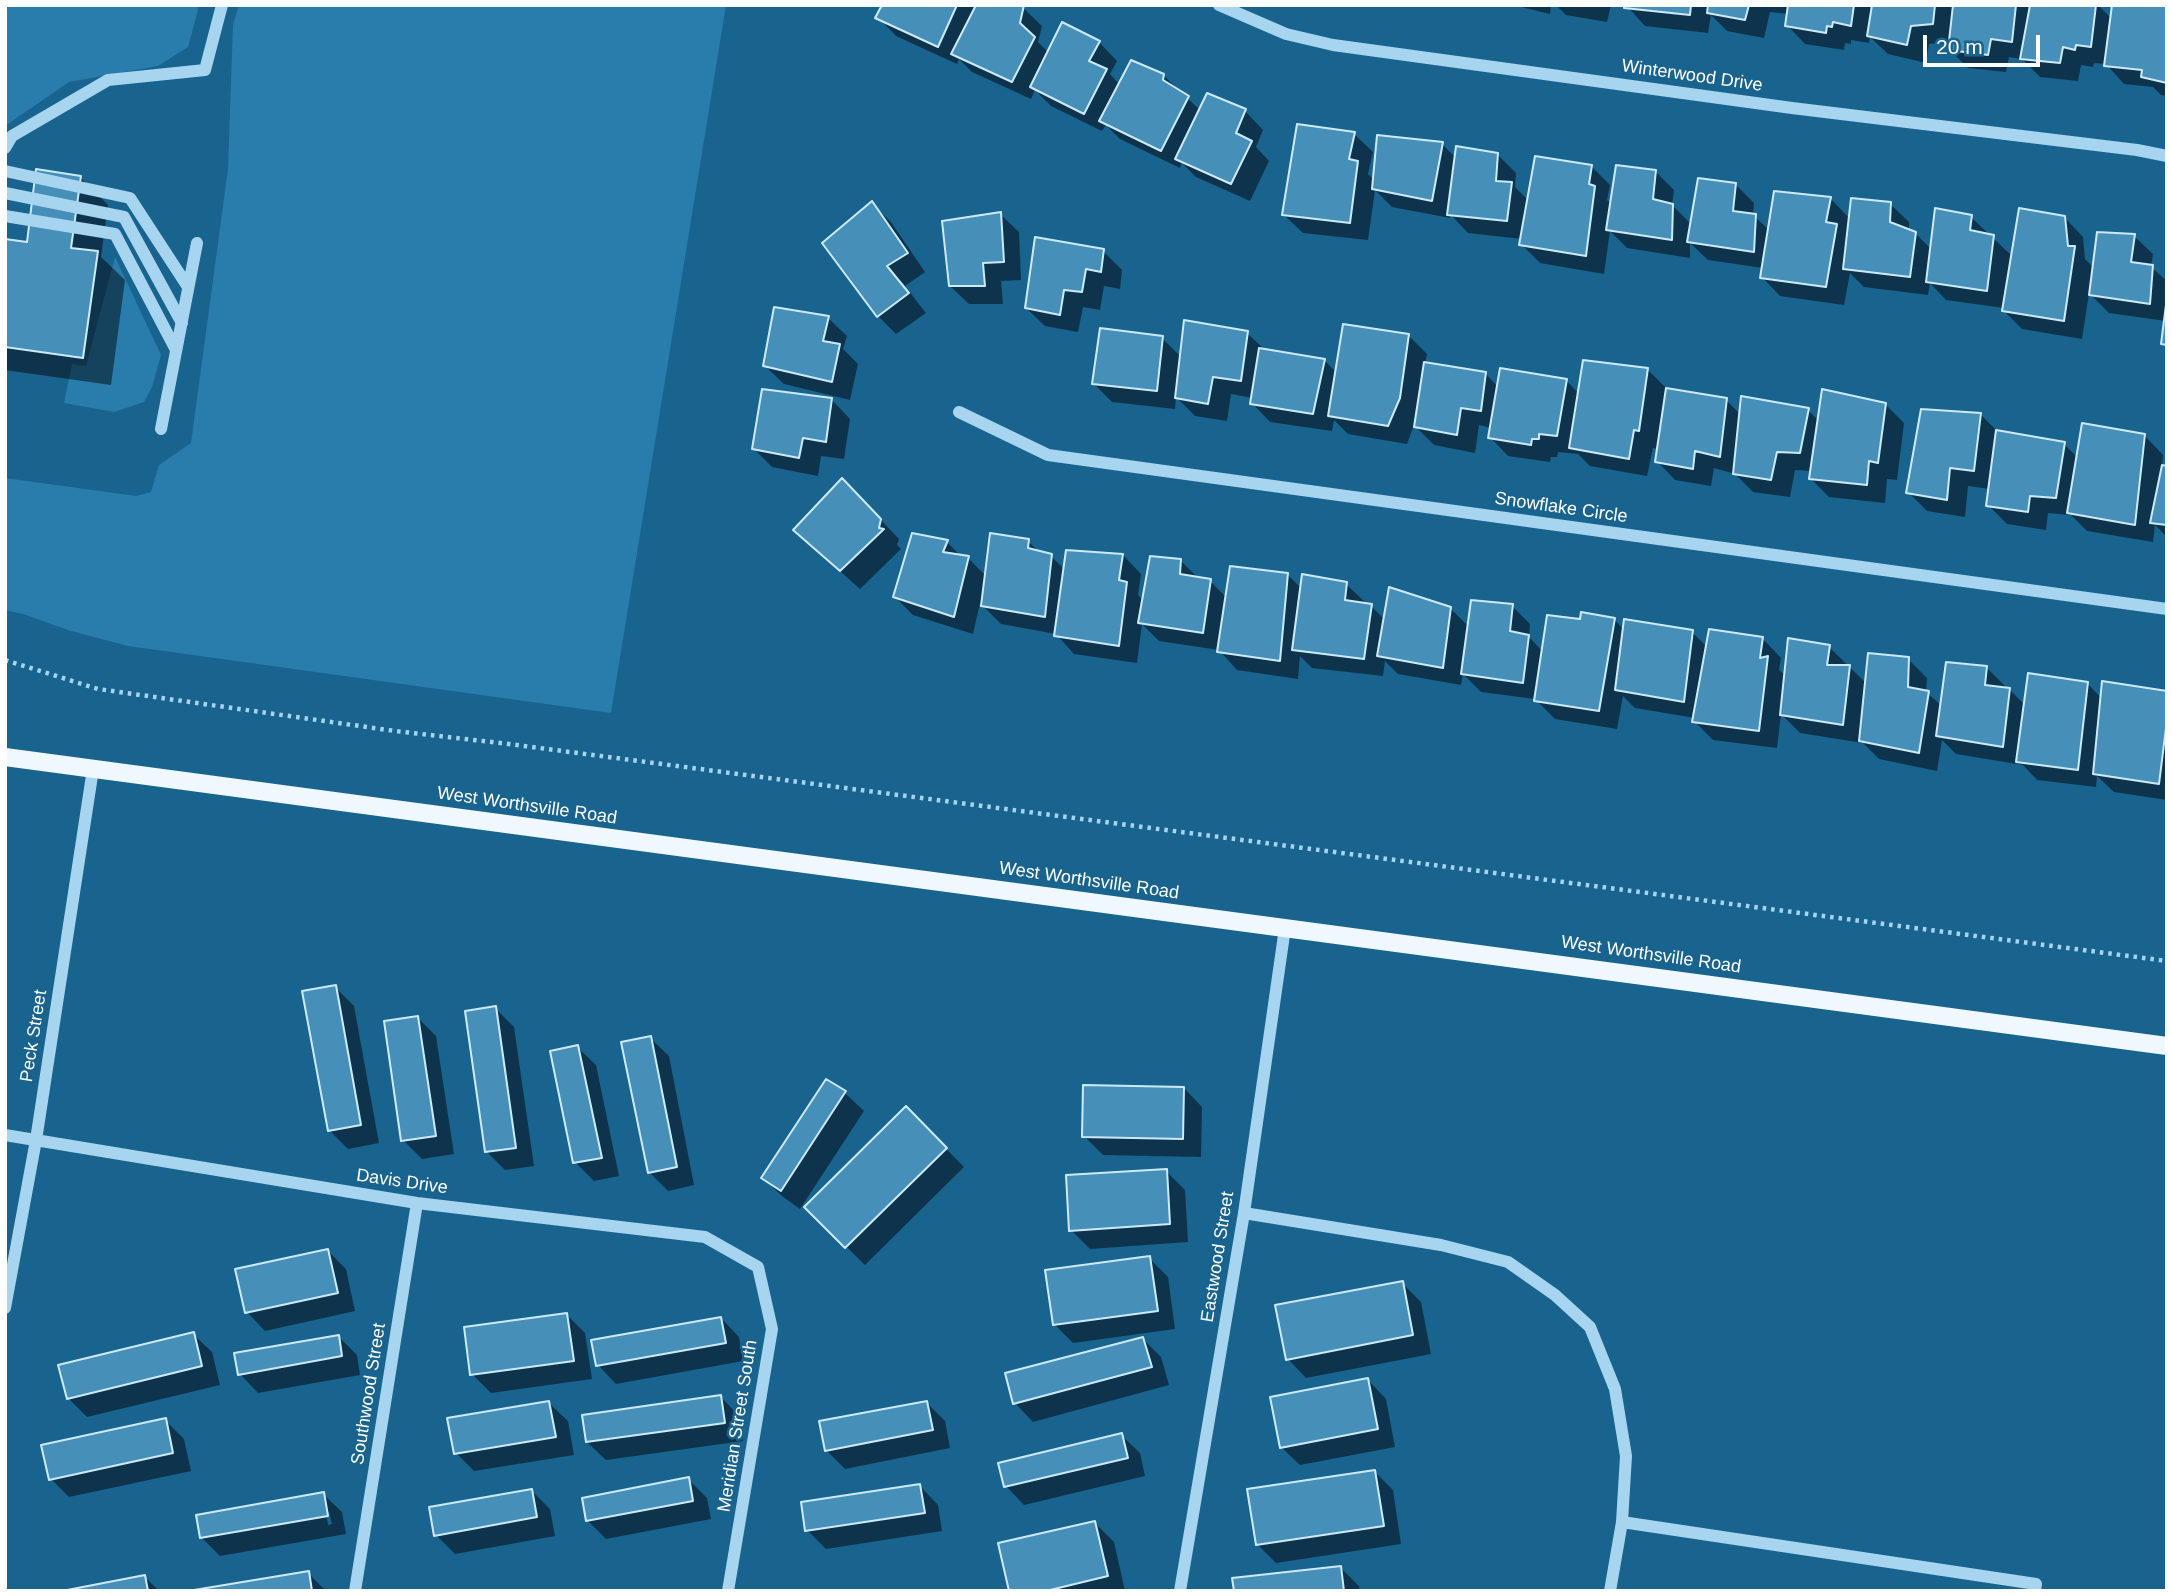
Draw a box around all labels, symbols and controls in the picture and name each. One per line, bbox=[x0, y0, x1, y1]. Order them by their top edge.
scale bar bbox=[1927, 21, 2044, 65]
text: 20 m bbox=[1936, 35, 1983, 58]
street label: Winterwood Drive bbox=[1620, 55, 1764, 97]
street label: Snowflake Circle bbox=[1493, 488, 1629, 528]
street label: West Worthsville Road bbox=[436, 783, 618, 829]
street label: West Worthsville Road bbox=[998, 858, 1180, 904]
street label: West Worthsville Road bbox=[1560, 932, 1742, 978]
street label: Peck Street bbox=[16, 988, 52, 1084]
street label: Davis Drive bbox=[355, 1165, 449, 1199]
street label: Eastwood Street bbox=[1197, 1190, 1239, 1324]
street label: Southwood Street bbox=[347, 1322, 391, 1466]
street label: Meridian Street South bbox=[714, 1338, 762, 1514]

